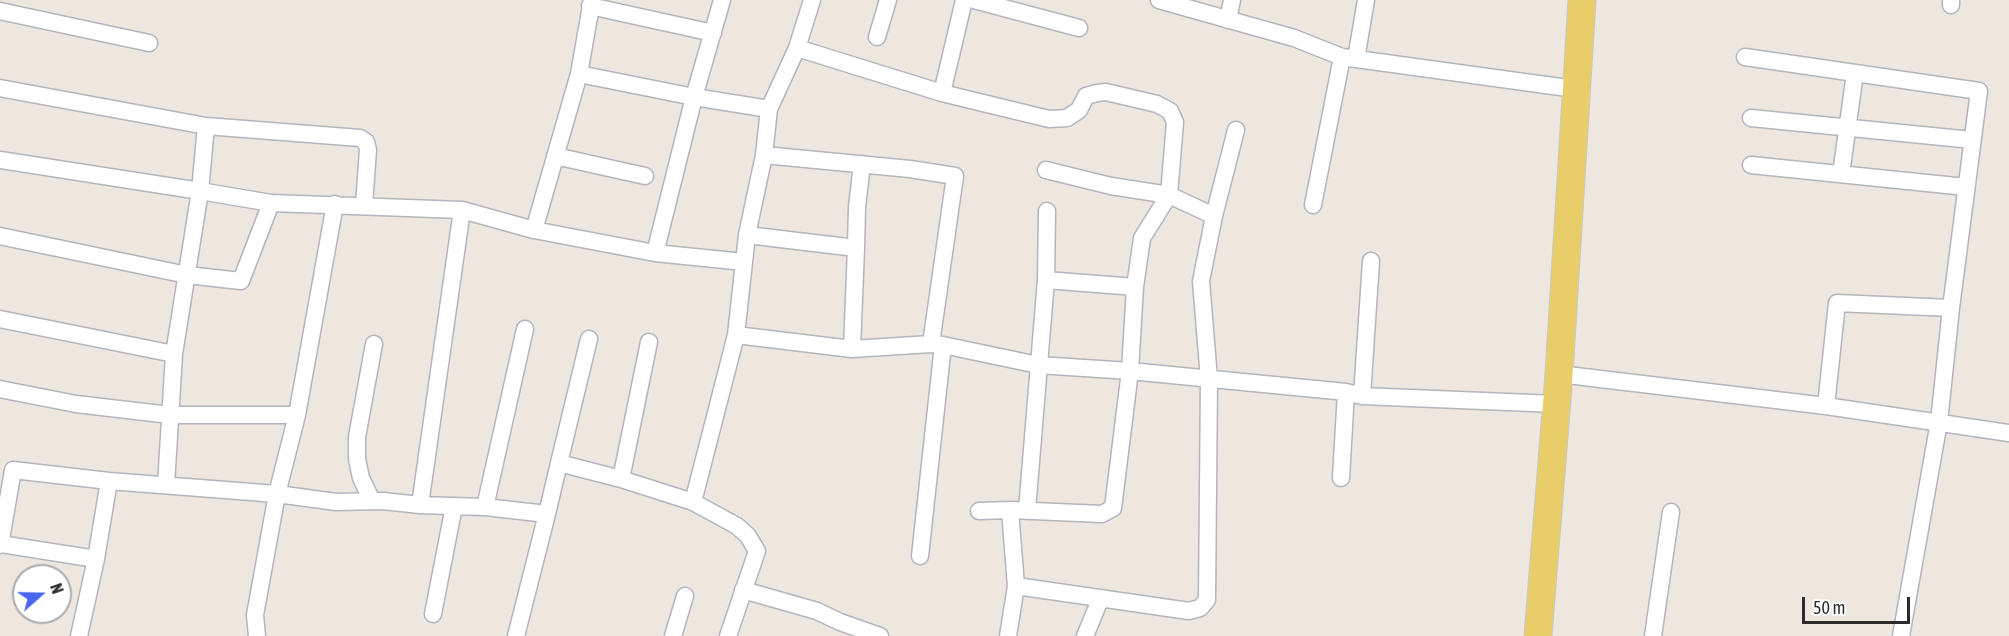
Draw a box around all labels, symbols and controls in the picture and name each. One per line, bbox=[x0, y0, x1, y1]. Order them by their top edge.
north arrow bbox=[12, 564, 72, 624]
text: N bbox=[47, 581, 67, 596]
scale bar bbox=[1805, 585, 1913, 623]
text: 50 m bbox=[1813, 597, 1845, 618]

